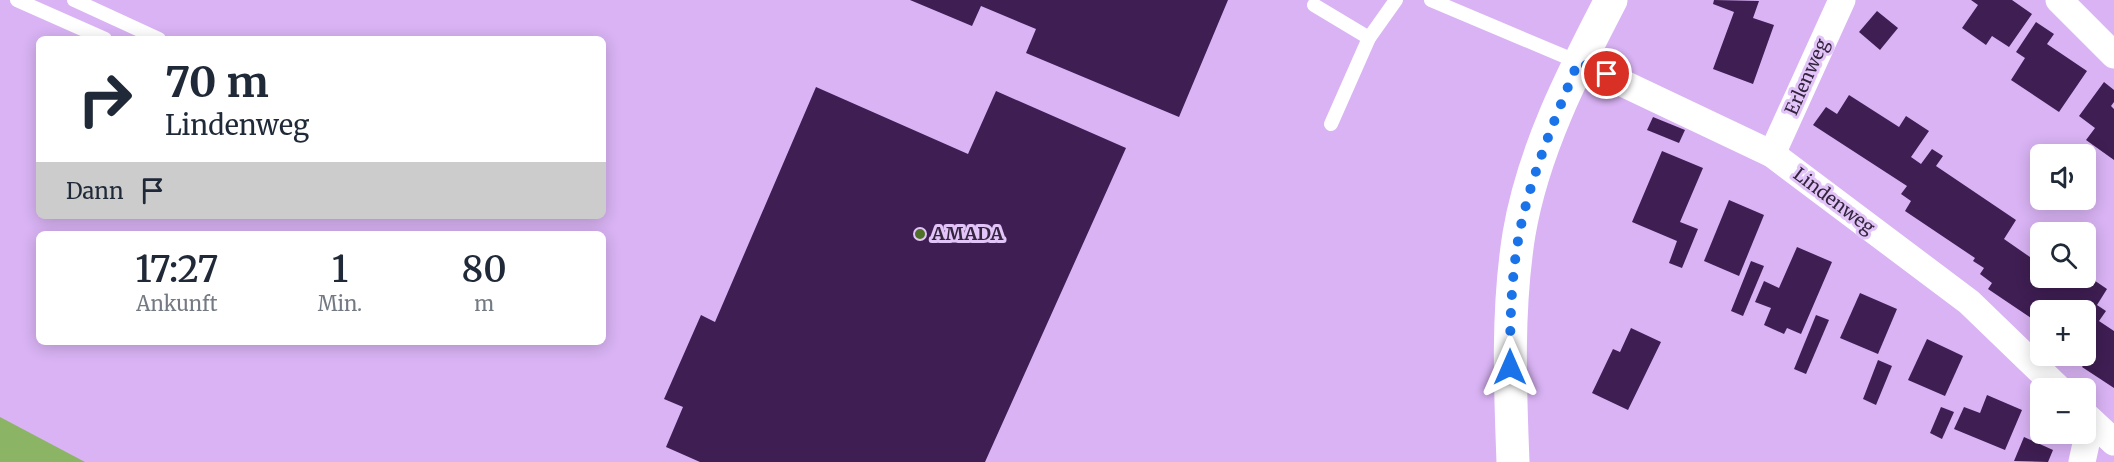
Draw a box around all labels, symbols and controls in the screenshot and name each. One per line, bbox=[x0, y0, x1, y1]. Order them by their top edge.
street label: Erlenweg bbox=[1780, 35, 1834, 119]
pin bbox=[1581, 48, 1632, 99]
text: 70 m bbox=[165, 56, 269, 108]
icon: arrive bbox=[1590, 57, 1623, 90]
icon: right bbox=[66, 60, 144, 138]
text: Lindenweg bbox=[165, 108, 309, 142]
map controls bbox=[2030, 144, 2096, 444]
button: sound bbox=[2030, 144, 2096, 210]
street label: Lindenweg bbox=[1789, 162, 1880, 239]
icon: arrive bbox=[136, 174, 169, 207]
text: Dann bbox=[66, 177, 124, 205]
place label: AMADA bbox=[931, 222, 1003, 245]
button: search bbox=[2030, 222, 2096, 288]
marker: AMADA bbox=[913, 227, 927, 241]
text: 17:27 bbox=[135, 247, 219, 292]
text: 1 bbox=[332, 247, 348, 292]
text: 80 bbox=[462, 247, 507, 292]
text: Ankunft bbox=[136, 291, 218, 316]
text: Min. bbox=[318, 291, 362, 316]
text: m bbox=[474, 291, 494, 316]
button: + bbox=[2030, 300, 2096, 366]
position arrow bbox=[1478, 335, 1542, 399]
button: − bbox=[2030, 378, 2096, 444]

